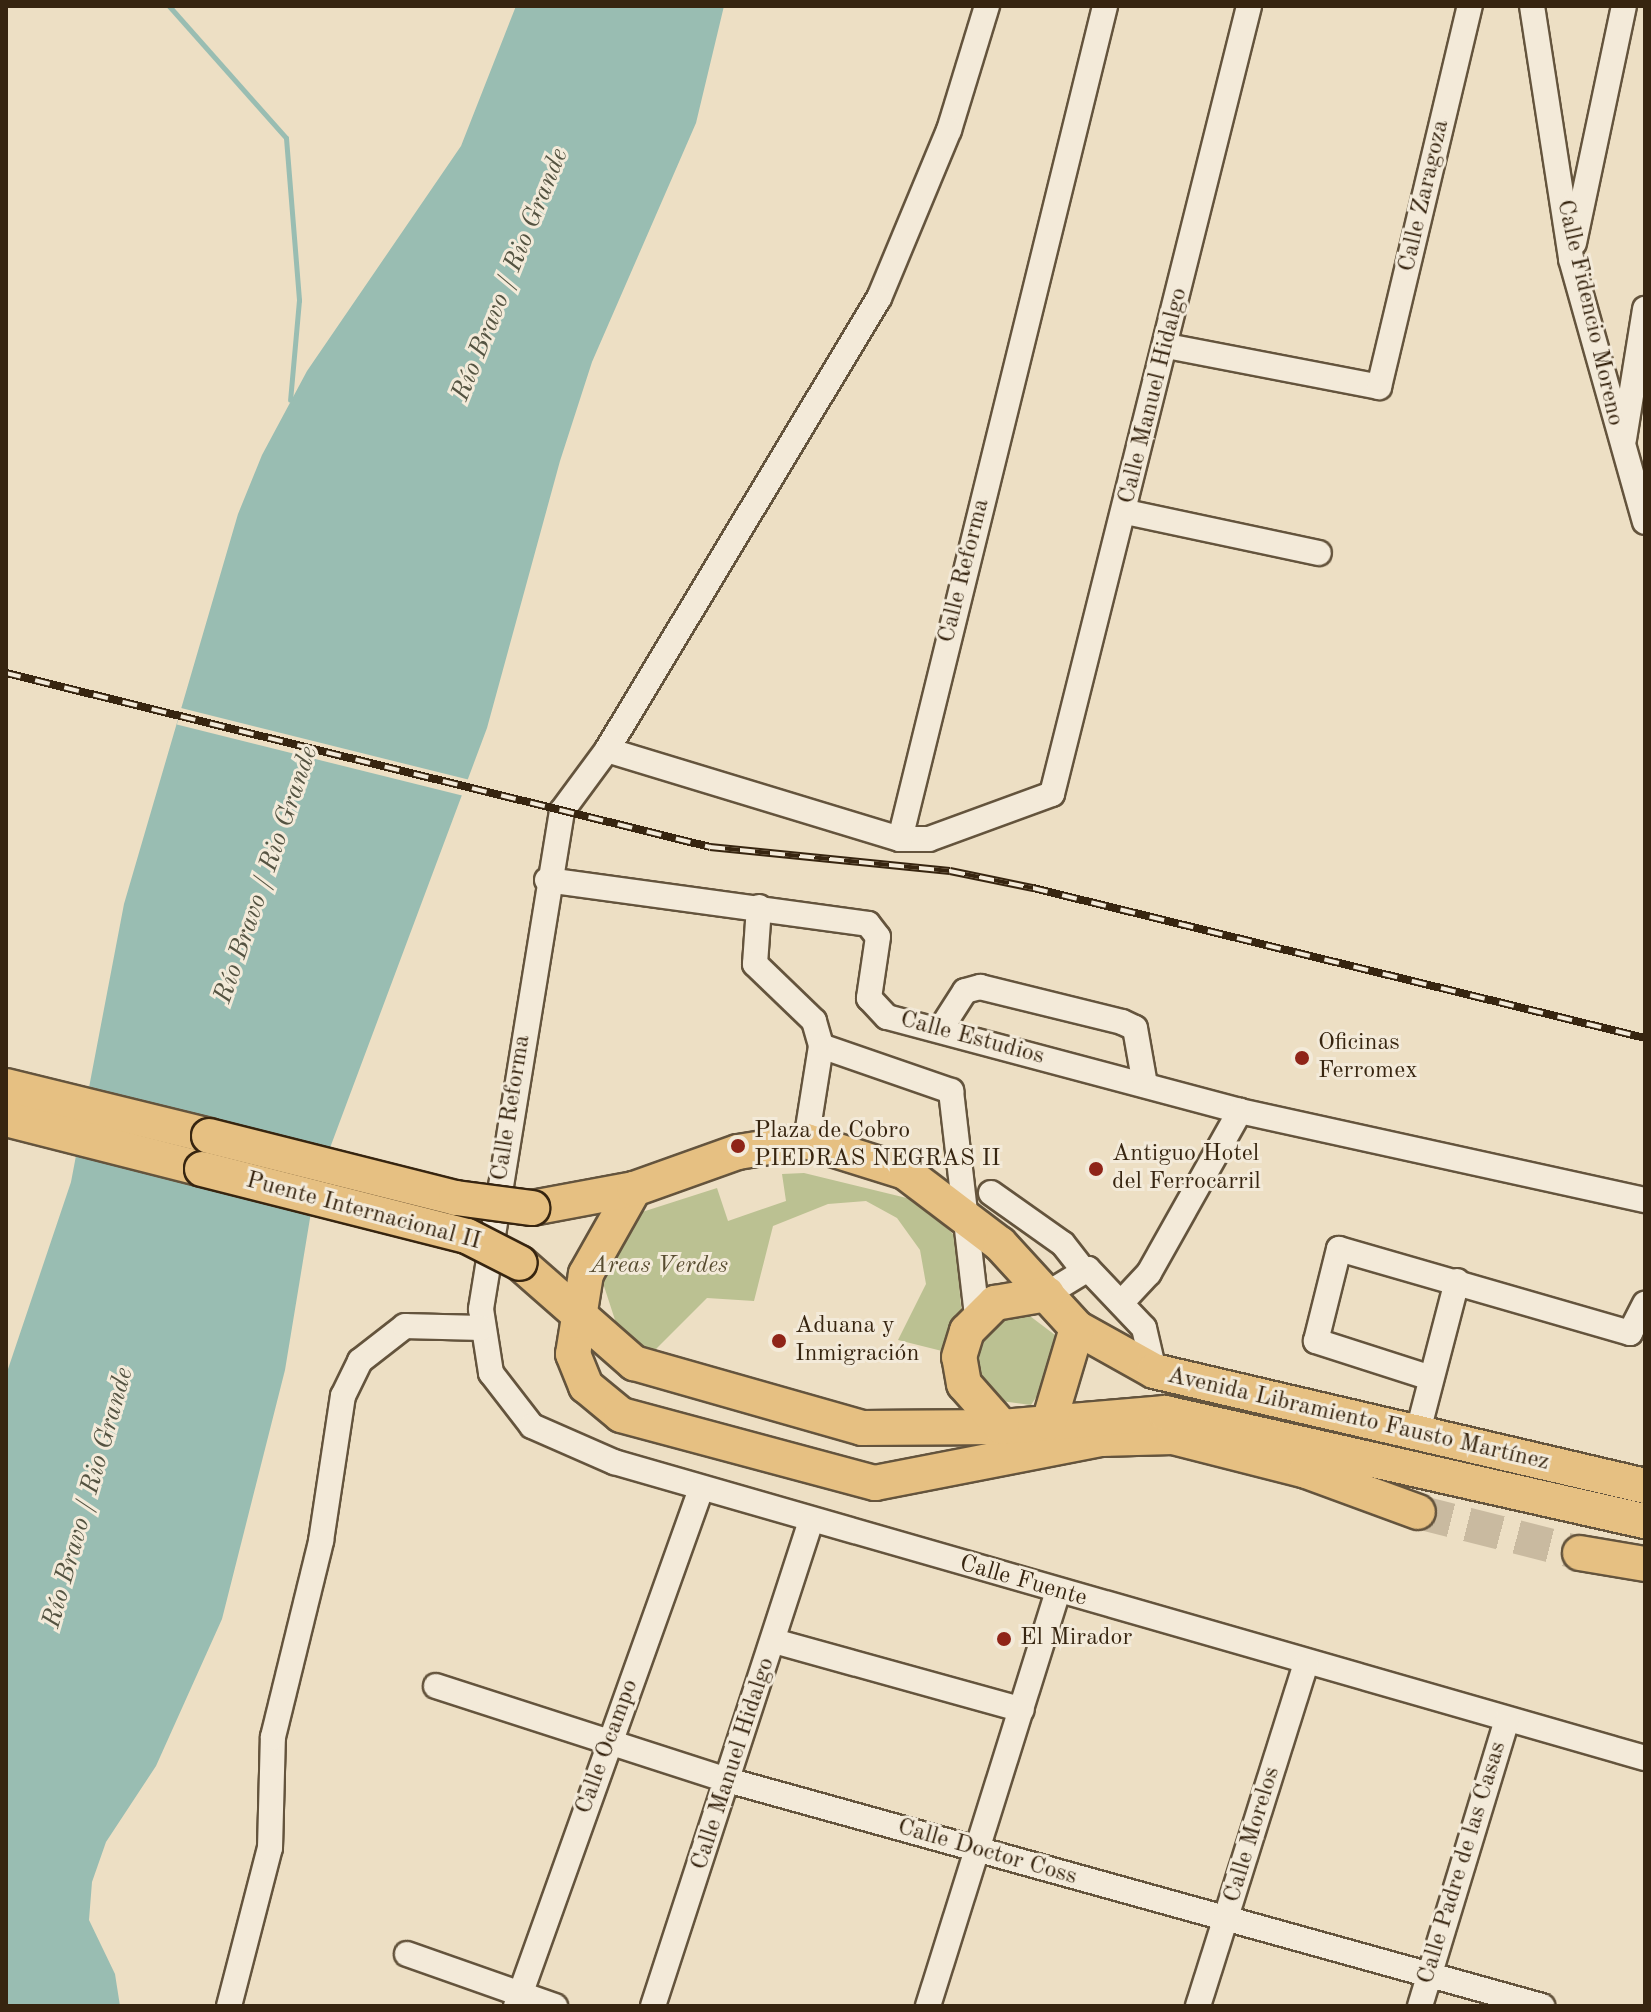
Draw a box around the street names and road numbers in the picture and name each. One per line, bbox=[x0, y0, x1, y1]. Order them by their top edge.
street label: Calle Zaragoza bbox=[1394, 117, 1456, 275]
street label: Calle Fidencio Moreno bbox=[1549, 197, 1629, 429]
street label: Calle Manuel Hidalgo bbox=[1113, 285, 1195, 507]
street label: Calle Reforma bbox=[933, 496, 997, 646]
street label: Calle Estudios bbox=[897, 1006, 1047, 1072]
street label: Calle Reforma bbox=[486, 1033, 538, 1183]
street label: Puente Internacional II bbox=[243, 1167, 483, 1257]
street label: Avenida Libramiento Fausto Martínez bbox=[1164, 1362, 1552, 1478]
street label: Calle Fuente bbox=[956, 1550, 1090, 1614]
street label: Calle Manuel Hidalgo bbox=[686, 1654, 782, 1874]
street label: Calle Ocampo bbox=[570, 1676, 646, 1818]
street label: Calle Padre de las Casas bbox=[1412, 1738, 1514, 1988]
street label: Calle Morelos bbox=[1219, 1764, 1287, 1906]
street label: Calle Doctor Coss bbox=[894, 1814, 1080, 1892]

